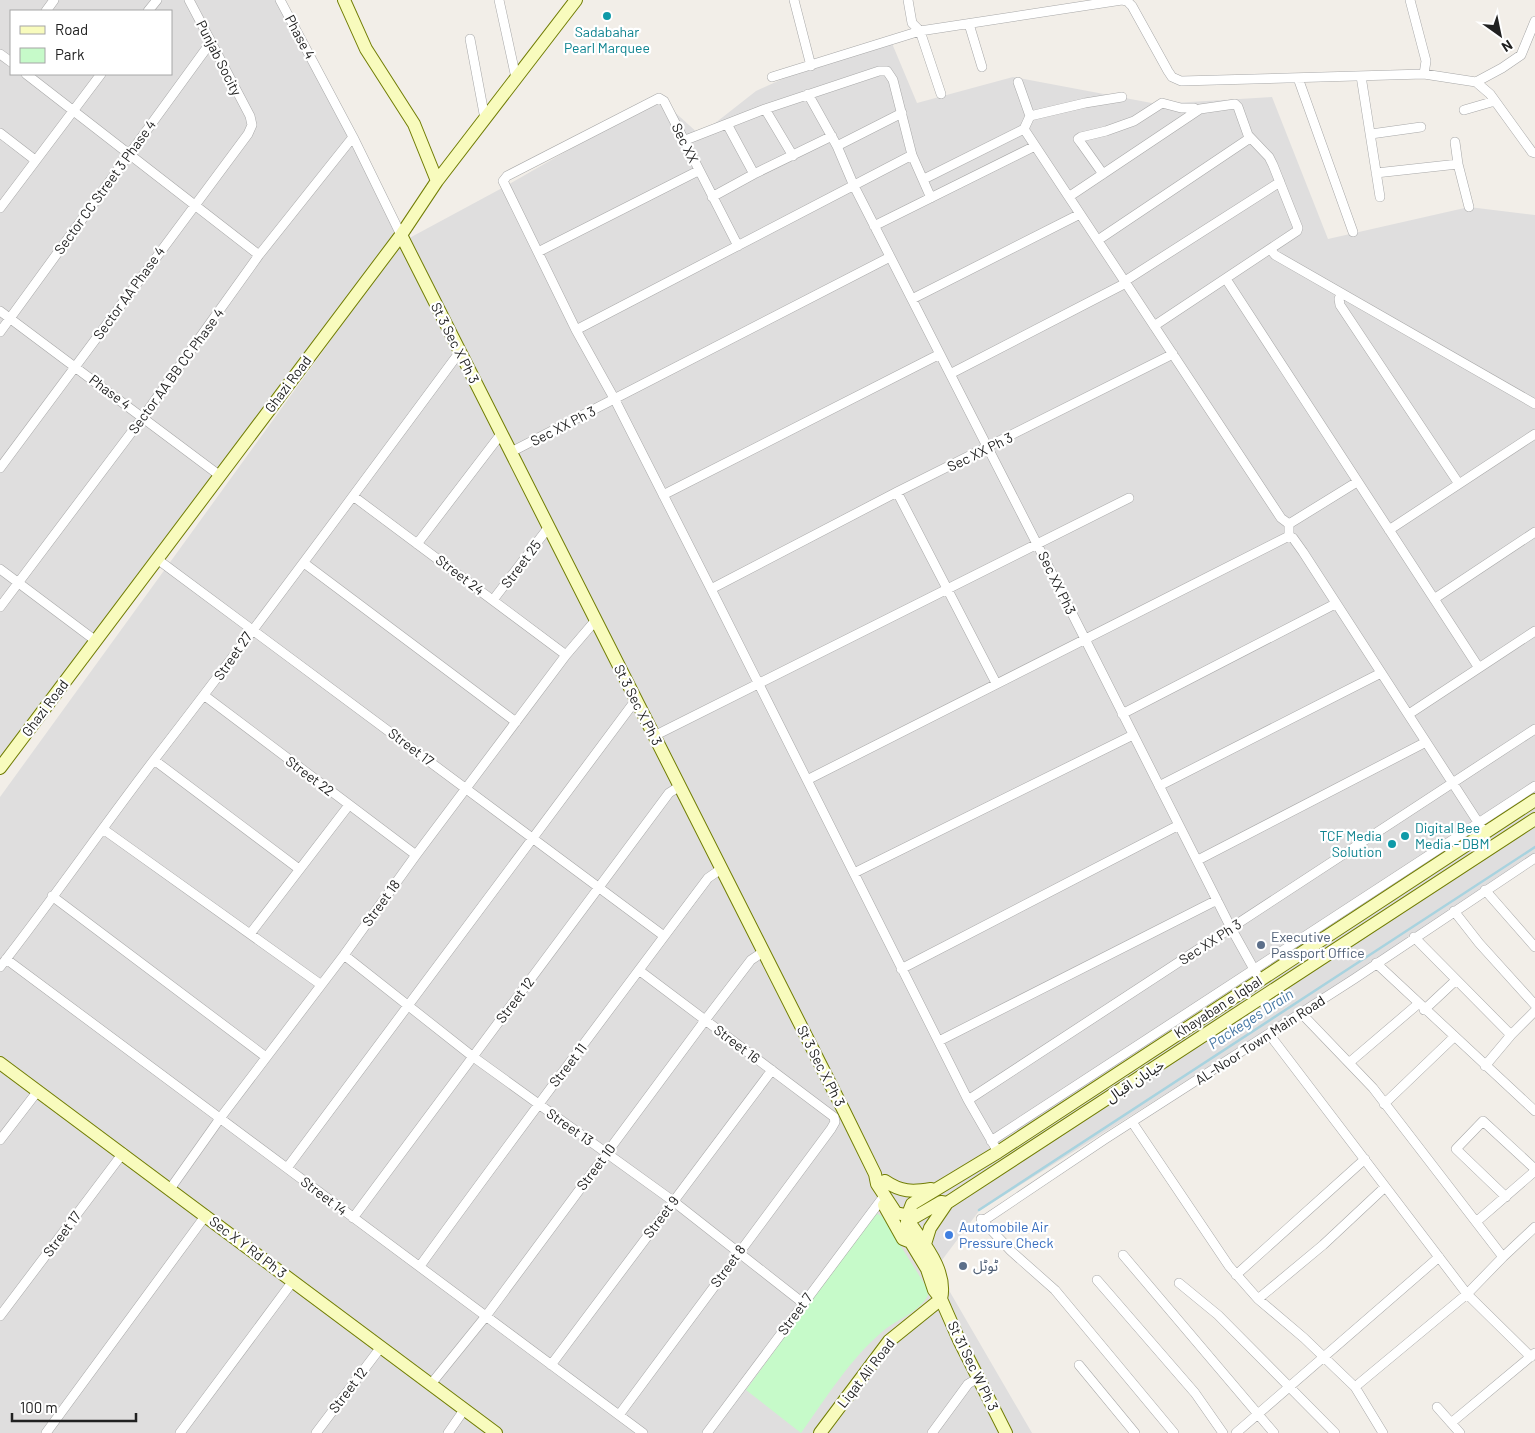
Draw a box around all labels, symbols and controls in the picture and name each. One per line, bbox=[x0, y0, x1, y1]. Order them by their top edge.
legend bbox=[10, 10, 172, 75]
marker: Sadabahar Pearl Marquee bbox=[601, 10, 613, 22]
north arrow bbox=[1475, 10, 1525, 60]
street label: Phase 4 bbox=[282, 12, 319, 62]
street label: Punjab Socity bbox=[193, 17, 246, 99]
text: Road bbox=[55, 20, 88, 38]
place label: Sadabahar Pearl Marquee bbox=[564, 23, 650, 56]
text: N bbox=[1499, 37, 1516, 56]
text: Park bbox=[55, 45, 85, 63]
street label: Sector CC Street 3 Phase 4 bbox=[50, 116, 159, 257]
street label: Sec XX bbox=[669, 120, 702, 165]
street label: Sector AA Phase 4 bbox=[89, 243, 168, 343]
street label: St 3 Sec X Ph 3 bbox=[428, 299, 483, 386]
street label: Sector AA BB CC Phase 4 bbox=[124, 305, 227, 437]
street label: Ghazi Road bbox=[261, 352, 315, 416]
street label: Phase 4 bbox=[86, 370, 134, 413]
street label: Sec XX Ph 3 bbox=[527, 402, 598, 449]
street label: Sec XX Ph 3 bbox=[944, 428, 1015, 475]
street label: Street 25 bbox=[497, 536, 544, 591]
street label: Sec XX Ph3 bbox=[1035, 548, 1080, 617]
street label: Street 24 bbox=[433, 551, 488, 598]
street label: Street 27 bbox=[210, 628, 256, 683]
street label: St 3 Sec X Ph 3 bbox=[611, 661, 666, 748]
street label: Ghazi Road bbox=[18, 676, 72, 740]
street label: Street 17 bbox=[385, 724, 438, 769]
street label: Street 22 bbox=[283, 752, 338, 799]
place label: Digital Bee Media - DBM bbox=[1415, 819, 1489, 852]
place label: TCF Media Solution bbox=[1320, 827, 1382, 860]
marker: Digital Bee Media - DBM bbox=[1399, 830, 1411, 842]
marker: TCF Media Solution bbox=[1386, 838, 1398, 850]
street label: Street 18 bbox=[358, 876, 403, 929]
street label: Sec XX Ph 3 bbox=[1175, 915, 1244, 968]
place label: Executive Passport Office bbox=[1271, 928, 1365, 961]
marker: Executive Passport Office bbox=[1255, 939, 1267, 951]
street label: Khayaban e Iqbal bbox=[1171, 972, 1265, 1041]
street label: Street 12 bbox=[492, 973, 537, 1026]
water label: Packeges Drain bbox=[1205, 984, 1296, 1052]
street label: AL-Noor Town Main Road bbox=[1192, 991, 1328, 1088]
street label: Street 16 bbox=[711, 1021, 764, 1066]
street label: St 3 Sec X Ph 3 bbox=[794, 1022, 849, 1109]
street label: Street 11 bbox=[545, 1039, 590, 1090]
street label: خیابان اقبال bbox=[1102, 1055, 1168, 1107]
street label: Street 13 bbox=[544, 1104, 597, 1149]
street label: Street 10 bbox=[573, 1140, 619, 1193]
street label: Street 14 bbox=[298, 1173, 351, 1219]
street label: Street 9 bbox=[639, 1192, 682, 1241]
street label: Street 17 bbox=[39, 1207, 84, 1260]
street label: Sec X Y Rd Ph 3 bbox=[206, 1212, 290, 1281]
place label: Automobile Air Pressure Check bbox=[959, 1218, 1053, 1251]
marker: Automobile Air Pressure Check bbox=[943, 1229, 955, 1241]
street label: Street 8 bbox=[707, 1241, 749, 1290]
place label: ٹوٹل bbox=[973, 1257, 998, 1275]
marker: ٹوٹل bbox=[957, 1260, 969, 1272]
street label: Street 7 bbox=[774, 1289, 816, 1338]
street label: St 31 Sec W Ph 3 bbox=[944, 1318, 1002, 1413]
street label: Liqat Ali Road bbox=[833, 1335, 898, 1411]
street label: Street 12 bbox=[325, 1363, 370, 1416]
scale bar bbox=[12, 1390, 136, 1422]
text: 100 m bbox=[20, 1398, 58, 1416]

